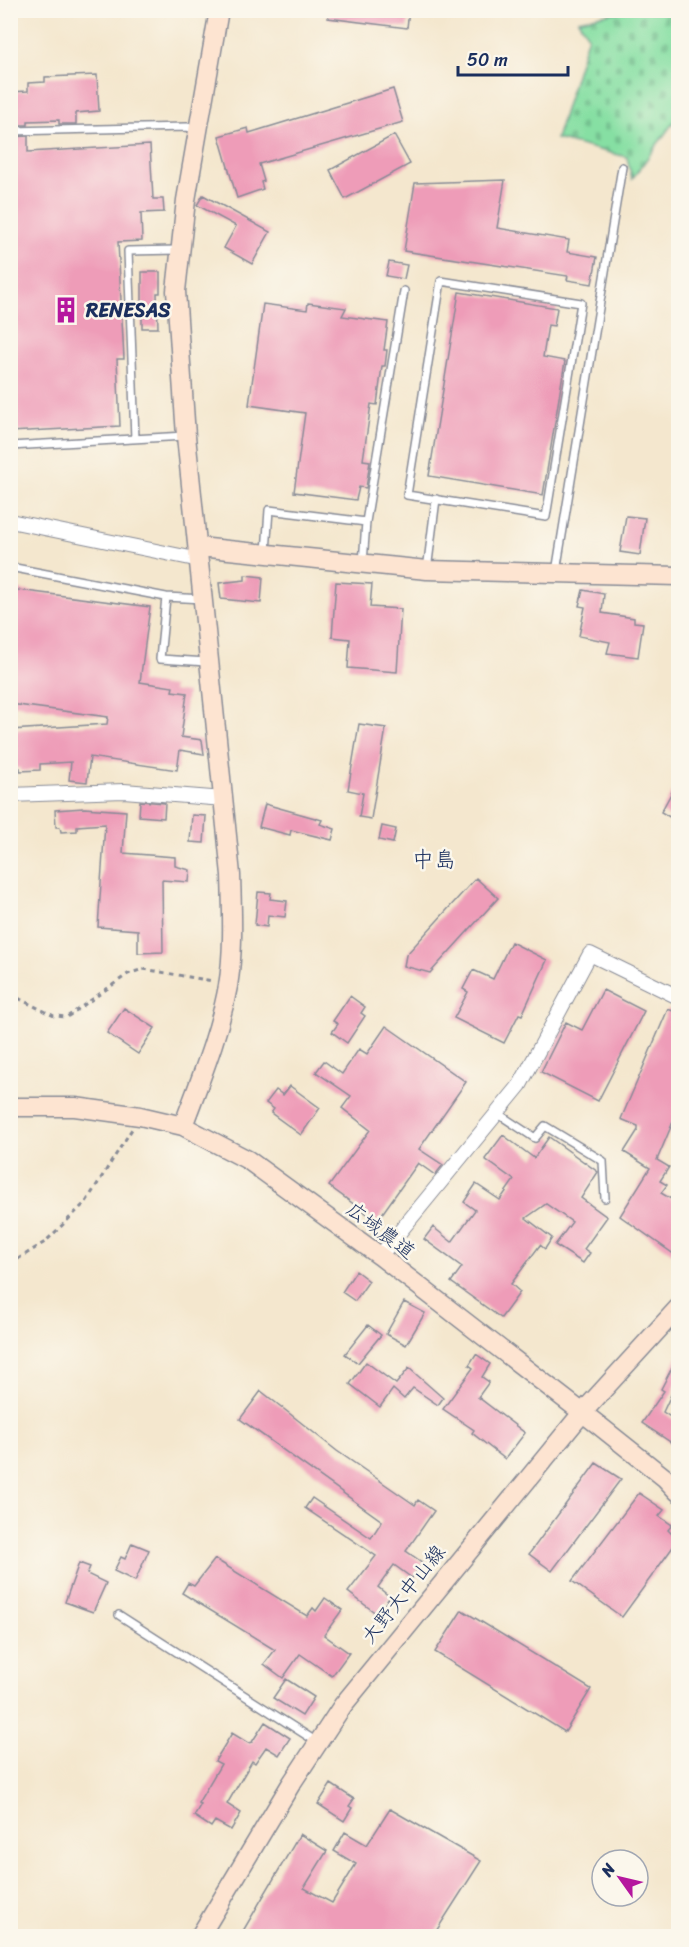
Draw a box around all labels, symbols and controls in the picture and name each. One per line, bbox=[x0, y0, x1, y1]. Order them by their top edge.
scale bar bbox=[458, 39, 568, 77]
text: 50 m bbox=[467, 44, 508, 76]
place label: RENESAS bbox=[85, 293, 171, 328]
building icon: RENESAS bbox=[51, 295, 81, 325]
district label: 中島 bbox=[412, 840, 456, 879]
street label: 広域農道 bbox=[338, 1192, 423, 1268]
street label: 大野大中山線 bbox=[352, 1537, 455, 1652]
north arrow bbox=[590, 1848, 650, 1908]
text: N bbox=[592, 1856, 624, 1883]

